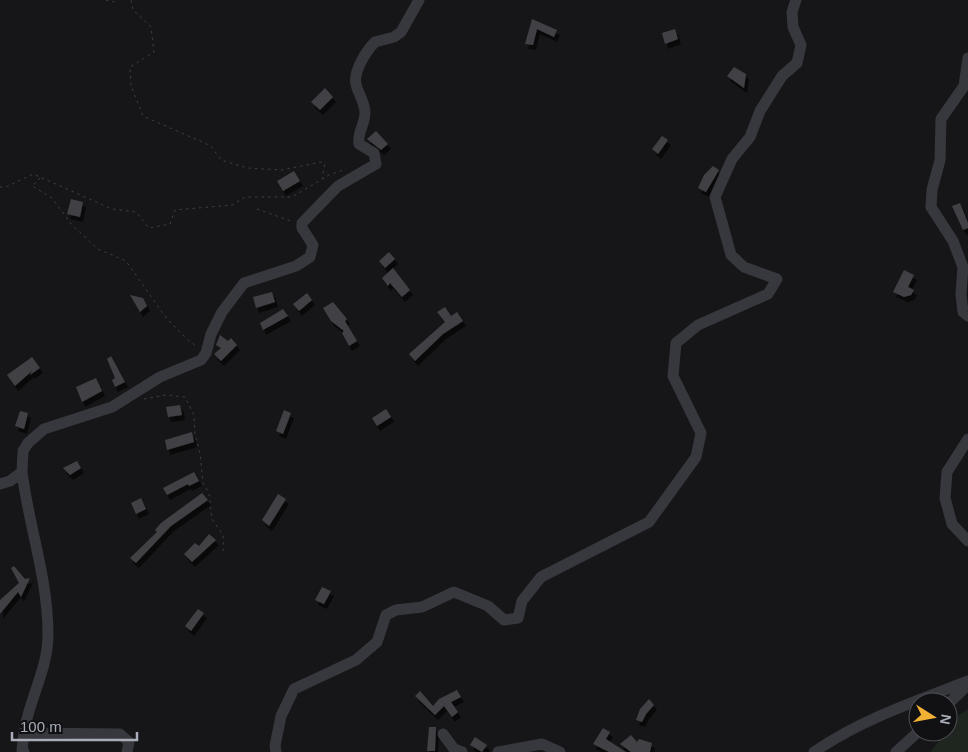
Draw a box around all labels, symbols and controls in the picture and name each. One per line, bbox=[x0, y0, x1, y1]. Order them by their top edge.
north arrow bbox=[908, 692, 958, 742]
scale bar bbox=[12, 710, 138, 742]
text: N bbox=[937, 713, 955, 726]
text: 100 m bbox=[20, 718, 62, 735]

